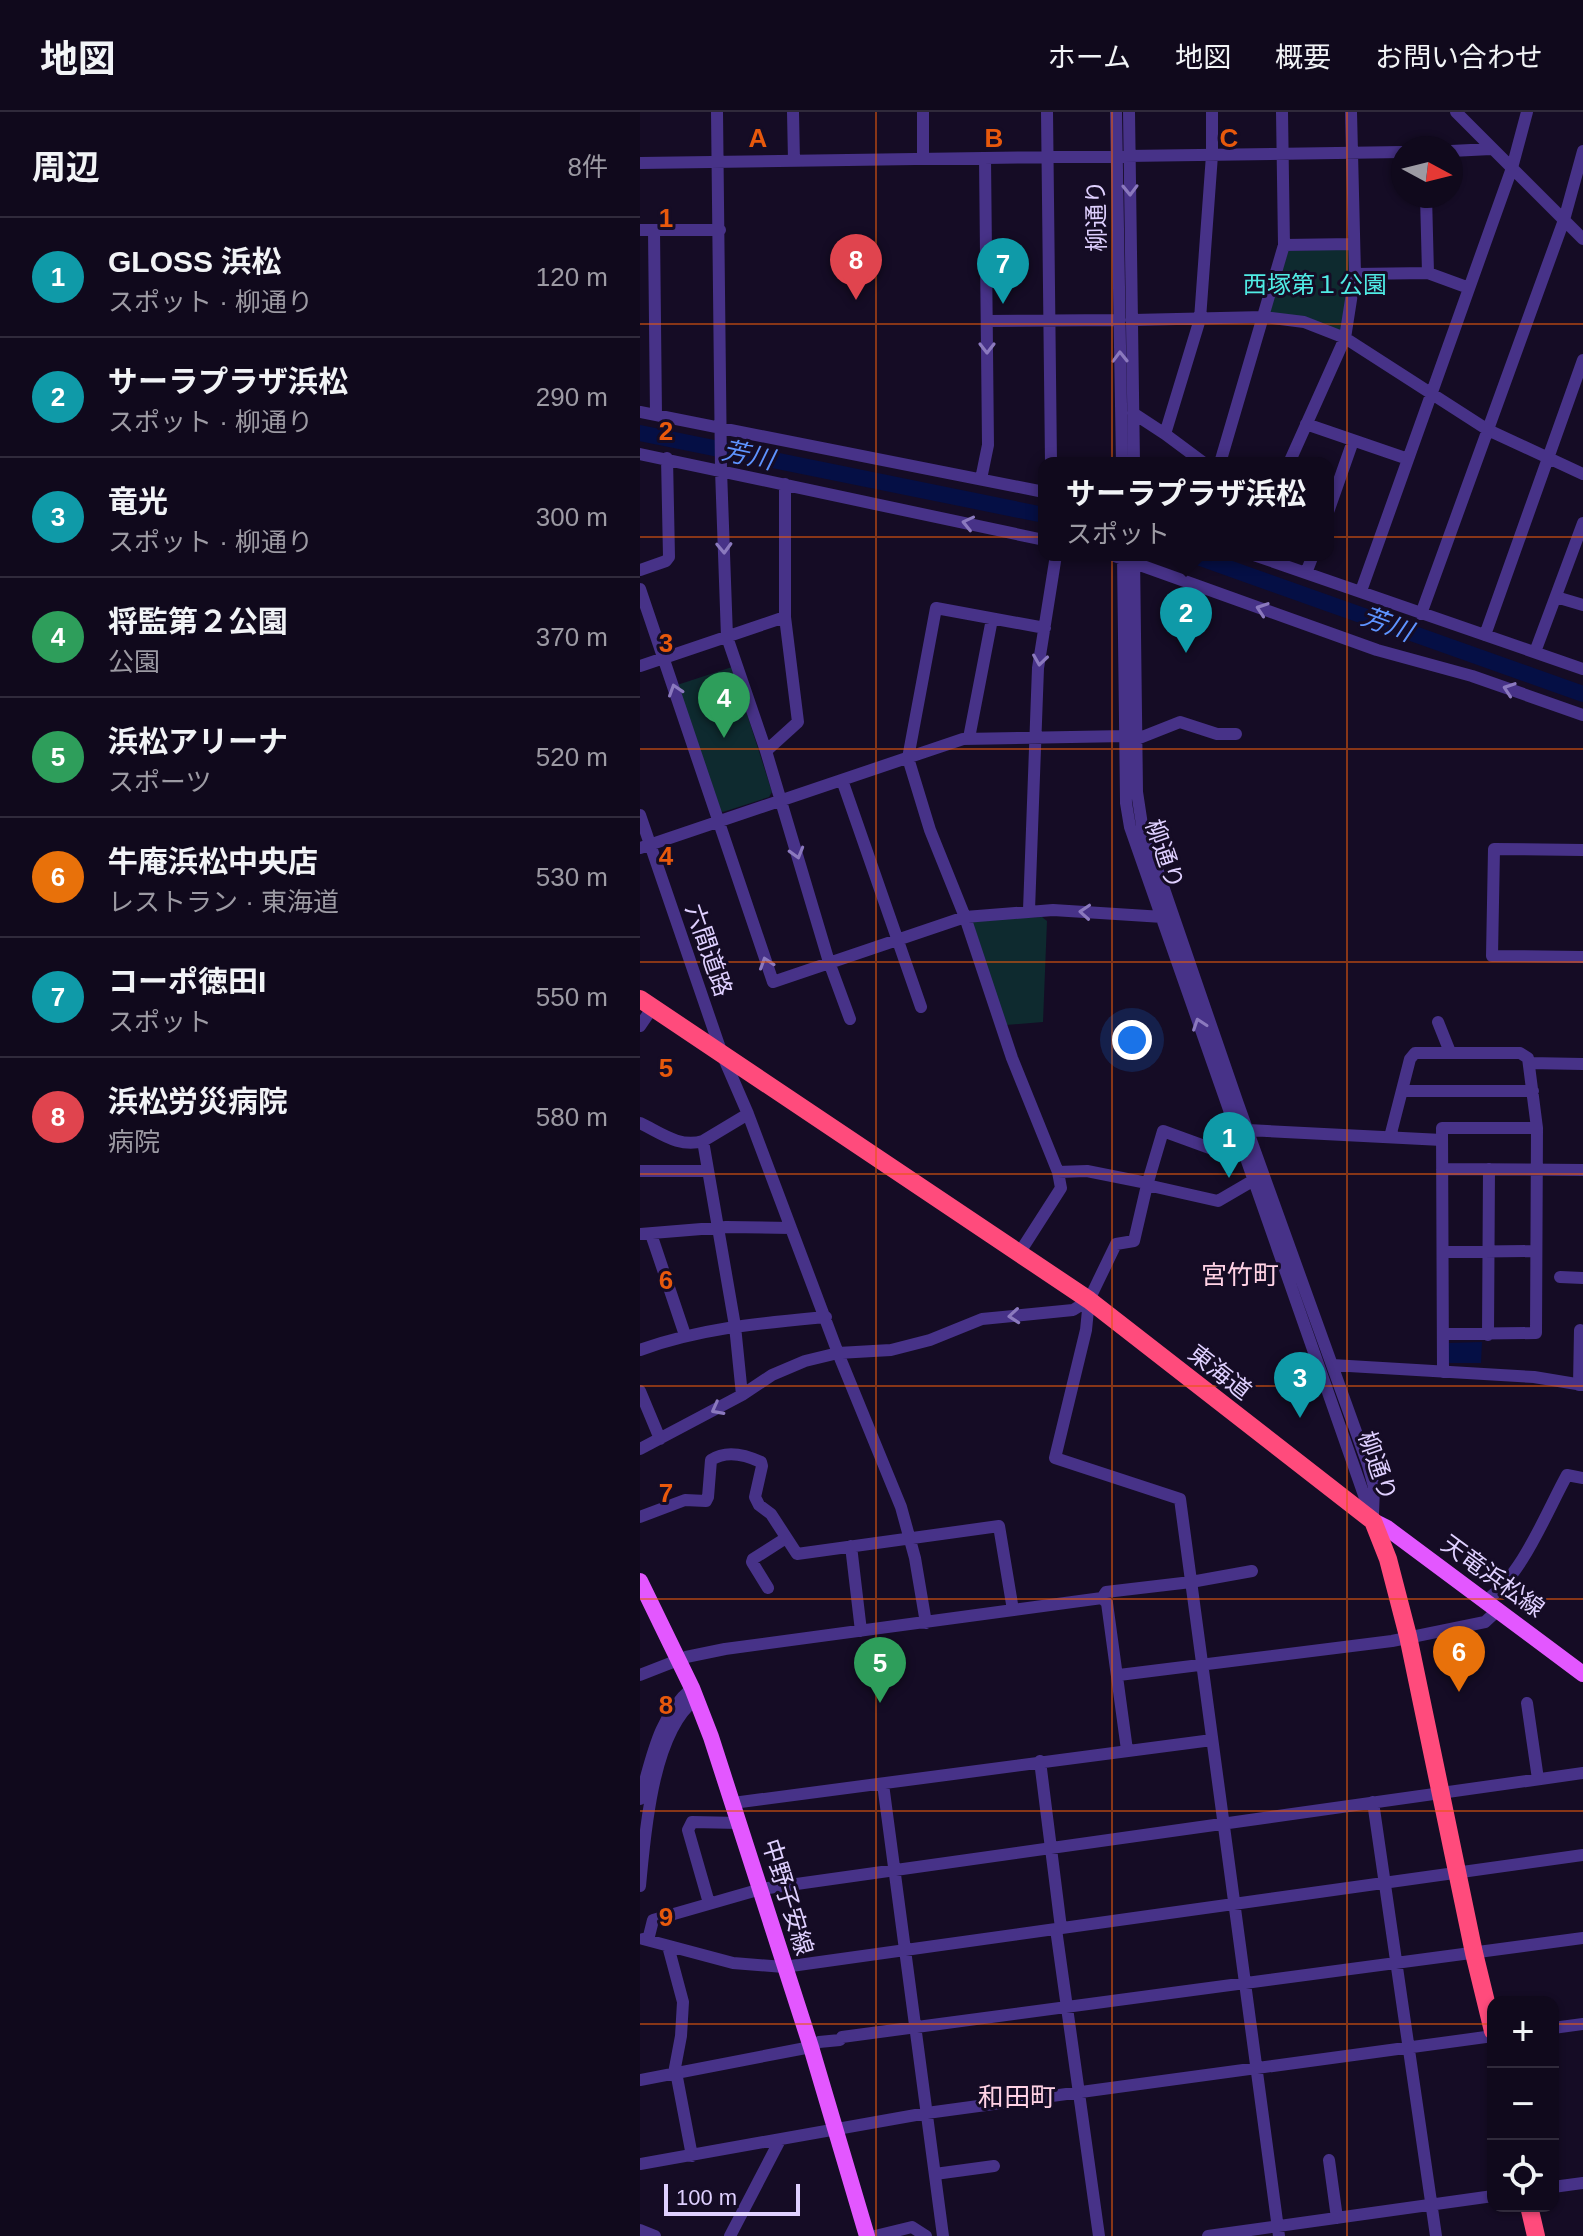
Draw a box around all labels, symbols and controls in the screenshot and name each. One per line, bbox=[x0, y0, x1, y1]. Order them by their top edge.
text: 地図 bbox=[40, 38, 116, 80]
text: ホーム bbox=[1048, 42, 1131, 73]
text: 地図 bbox=[1175, 42, 1231, 73]
text: 概要 bbox=[1275, 42, 1331, 73]
text: お問い合わせ bbox=[1375, 42, 1543, 73]
text: A bbox=[749, 123, 768, 153]
text: B bbox=[985, 123, 1003, 153]
text: C bbox=[1220, 123, 1239, 153]
north arrow bbox=[1391, 136, 1463, 208]
text: 周辺 bbox=[32, 148, 100, 186]
text: 8件 bbox=[568, 152, 608, 182]
street label: 柳通り bbox=[1082, 180, 1110, 252]
one-way arrow bbox=[1122, 184, 1139, 197]
text: 1 bbox=[659, 203, 673, 233]
pin: 8 bbox=[830, 234, 882, 300]
pin: 7 bbox=[977, 238, 1029, 304]
text: GLOSS 浜松 bbox=[108, 245, 281, 278]
text: 1 bbox=[51, 262, 65, 292]
text: 120 m bbox=[536, 262, 608, 292]
park label: 西塚第１公園 bbox=[1243, 271, 1387, 298]
text: スポット · 柳通り bbox=[108, 287, 313, 317]
one-way arrow bbox=[979, 342, 996, 355]
one-way arrow bbox=[1112, 350, 1129, 363]
text: サーラプラザ浜松 bbox=[108, 365, 348, 398]
text: 2 bbox=[51, 382, 65, 412]
text: 290 m bbox=[536, 382, 608, 412]
text: スポット · 柳通り bbox=[108, 407, 313, 437]
text: 2 bbox=[659, 416, 673, 446]
water label: 芳川 bbox=[719, 435, 779, 476]
popup bbox=[1038, 457, 1334, 561]
text: サーラプラザ浜松 bbox=[1066, 477, 1306, 510]
text: 竜光 bbox=[108, 485, 168, 518]
text: 3 bbox=[51, 502, 65, 532]
text: 300 m bbox=[536, 502, 608, 532]
one-way arrow bbox=[962, 515, 975, 532]
text: スポット bbox=[1066, 519, 1170, 549]
text: スポット · 柳通り bbox=[108, 527, 313, 557]
one-way arrow bbox=[715, 542, 732, 555]
pin: 2 bbox=[1160, 587, 1212, 653]
water label: 芳川 bbox=[1357, 601, 1419, 648]
one-way arrow bbox=[1256, 602, 1270, 618]
text: 将監第２公園 bbox=[108, 605, 288, 638]
text: 4 bbox=[51, 622, 65, 652]
text: 370 m bbox=[536, 622, 608, 652]
text: 3 bbox=[659, 628, 673, 658]
text: 公園 bbox=[108, 647, 160, 677]
one-way arrow bbox=[1032, 653, 1049, 667]
pin: 4 bbox=[698, 672, 750, 738]
one-way arrow bbox=[1503, 683, 1517, 699]
one-way arrow bbox=[669, 684, 685, 698]
text: 浜松アリーナ bbox=[108, 725, 288, 758]
text: 5 bbox=[51, 742, 65, 772]
text: 520 m bbox=[536, 742, 608, 772]
text: スポーツ bbox=[108, 767, 211, 797]
street label: 柳通り bbox=[1141, 816, 1189, 892]
text: 4 bbox=[659, 841, 674, 871]
text: 牛庵浜松中央店 bbox=[108, 845, 318, 878]
one-way arrow bbox=[788, 846, 804, 859]
text: 6 bbox=[51, 862, 65, 892]
text: 530 m bbox=[536, 862, 608, 892]
text: レストラン · 東海道 bbox=[108, 887, 339, 917]
street label: 六間道路 bbox=[681, 900, 737, 1000]
one-way arrow bbox=[1078, 904, 1091, 921]
one-way arrow bbox=[760, 957, 776, 971]
text: コーポ徳田I bbox=[108, 965, 266, 998]
text: 7 bbox=[51, 982, 65, 1012]
text: 550 m bbox=[536, 982, 608, 1012]
text: スポット bbox=[108, 1007, 212, 1037]
one-way arrow bbox=[1192, 1018, 1209, 1032]
your location bbox=[1112, 1020, 1152, 1060]
text: 5 bbox=[659, 1053, 673, 1083]
text: 浜松労災病院 bbox=[108, 1085, 288, 1118]
text: 8 bbox=[51, 1102, 65, 1132]
text: 580 m bbox=[536, 1102, 608, 1132]
pin: 1 bbox=[1203, 1112, 1255, 1178]
text: 病院 bbox=[108, 1127, 160, 1157]
district label: 宮竹町 bbox=[1201, 1260, 1279, 1290]
text: 6 bbox=[659, 1265, 673, 1295]
one-way arrow bbox=[1007, 1307, 1020, 1324]
street label: 東海道 bbox=[1183, 1339, 1257, 1405]
pin: 3 bbox=[1274, 1352, 1326, 1418]
one-way arrow bbox=[710, 1399, 725, 1414]
street label: 柳通り bbox=[1354, 1428, 1402, 1504]
text: 7 bbox=[659, 1478, 673, 1508]
street label: 天竜浜松線 bbox=[1437, 1530, 1549, 1622]
pin: 6 bbox=[1433, 1626, 1485, 1692]
pin: 5 bbox=[854, 1637, 906, 1703]
text: 8 bbox=[659, 1690, 673, 1720]
street label: 中野子安線 bbox=[758, 1836, 818, 1958]
text: 9 bbox=[659, 1902, 673, 1932]
map controls bbox=[1487, 1996, 1559, 2212]
button: + bbox=[1487, 1996, 1559, 2068]
button: − bbox=[1487, 2068, 1559, 2140]
district label: 和田町 bbox=[978, 2082, 1056, 2112]
button: locate bbox=[1487, 2140, 1559, 2212]
scale bar bbox=[664, 2180, 800, 2216]
text: 100 m bbox=[676, 2185, 737, 2210]

